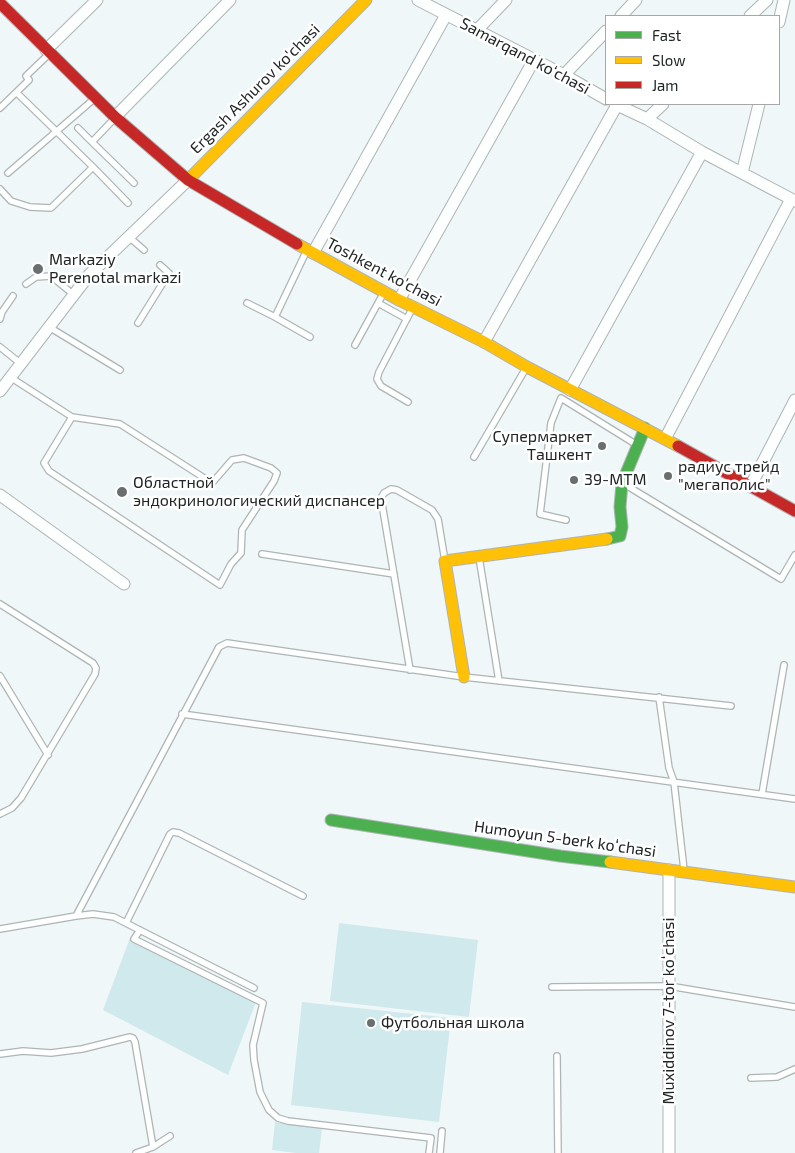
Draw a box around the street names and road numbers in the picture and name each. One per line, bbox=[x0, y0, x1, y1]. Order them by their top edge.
street label: Samarqand ko‘chasi bbox=[457, 14, 593, 98]
street label: Ergash Ashurov ko'chasi bbox=[186, 20, 324, 158]
street label: Toshkent ko'chasi bbox=[323, 234, 445, 310]
street label: Humoyun 5-berk koʻchasi bbox=[473, 817, 657, 861]
street label: Muxiddinov 7-tor koʻchasi bbox=[659, 918, 679, 1104]

